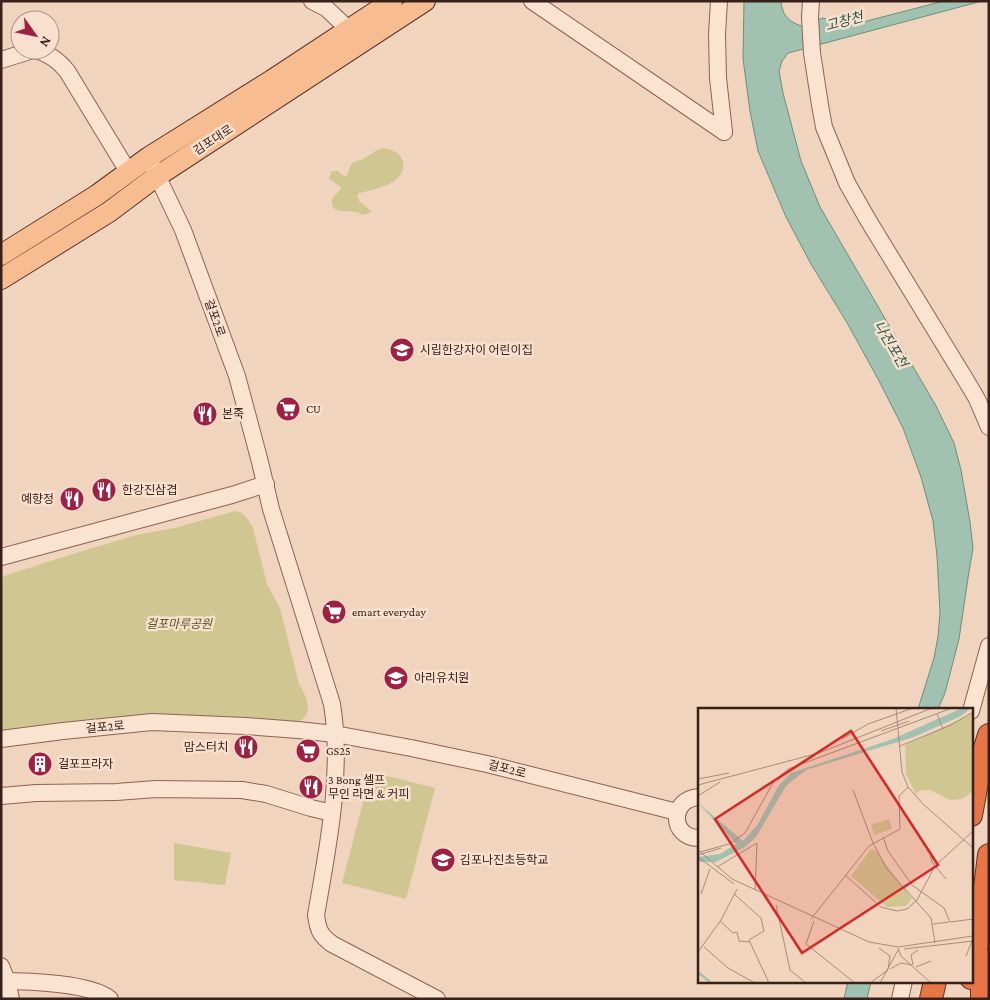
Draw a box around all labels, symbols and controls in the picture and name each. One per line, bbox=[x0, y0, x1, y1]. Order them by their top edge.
water label: 고창천 bbox=[823, 8, 866, 34]
north arrow bbox=[10, 10, 60, 60]
text: N bbox=[36, 34, 55, 51]
street label: 김포대로 bbox=[191, 122, 235, 158]
street label: 걸포2로 bbox=[202, 297, 228, 339]
water label: 나진포천 bbox=[871, 318, 912, 371]
school or university icon: 시립한강자이 어린이집 bbox=[389, 337, 415, 363]
place label: 시립한강자이 어린이집 bbox=[420, 343, 533, 357]
supermarket icon: CU bbox=[275, 396, 301, 422]
restaurant icon: 본죽 bbox=[192, 401, 218, 427]
place label: CU bbox=[306, 402, 321, 416]
place label: 본죽 bbox=[222, 407, 244, 421]
restaurant icon: 한강진삼겹 bbox=[91, 477, 117, 503]
place label: 한강진삼겹 bbox=[122, 483, 177, 497]
restaurant icon: 예향정 bbox=[59, 486, 85, 512]
place label: 예향정 bbox=[21, 492, 54, 506]
supermarket icon: emart everyday bbox=[321, 599, 347, 625]
place label: emart everyday bbox=[352, 605, 426, 619]
park label: 걸포마루공원 bbox=[146, 617, 213, 631]
school or university icon: 아리유치원 bbox=[383, 665, 409, 691]
place label: 아리유치원 bbox=[414, 671, 469, 685]
inset map bbox=[698, 708, 972, 982]
street label: 걸포2로 bbox=[85, 718, 125, 736]
restaurant icon: 맘스터치 bbox=[233, 734, 259, 760]
supermarket icon: GS25 bbox=[295, 738, 321, 764]
place label: 맘스터치 bbox=[184, 740, 228, 754]
place label: GS25 bbox=[326, 744, 351, 758]
building icon: 걸포프라자 bbox=[27, 751, 53, 777]
place label: 걸포프라자 bbox=[58, 757, 113, 771]
street label: 걸포2로 bbox=[486, 758, 528, 780]
place label: 3 Bong 셀프 무인 라면 & 커피 bbox=[328, 773, 409, 801]
restaurant icon: 3 Bong 셀프 무인 라면 & 커피 bbox=[298, 774, 324, 800]
school or university icon: 김포나진초등학교 bbox=[430, 847, 456, 873]
place label: 김포나진초등학교 bbox=[460, 853, 548, 867]

